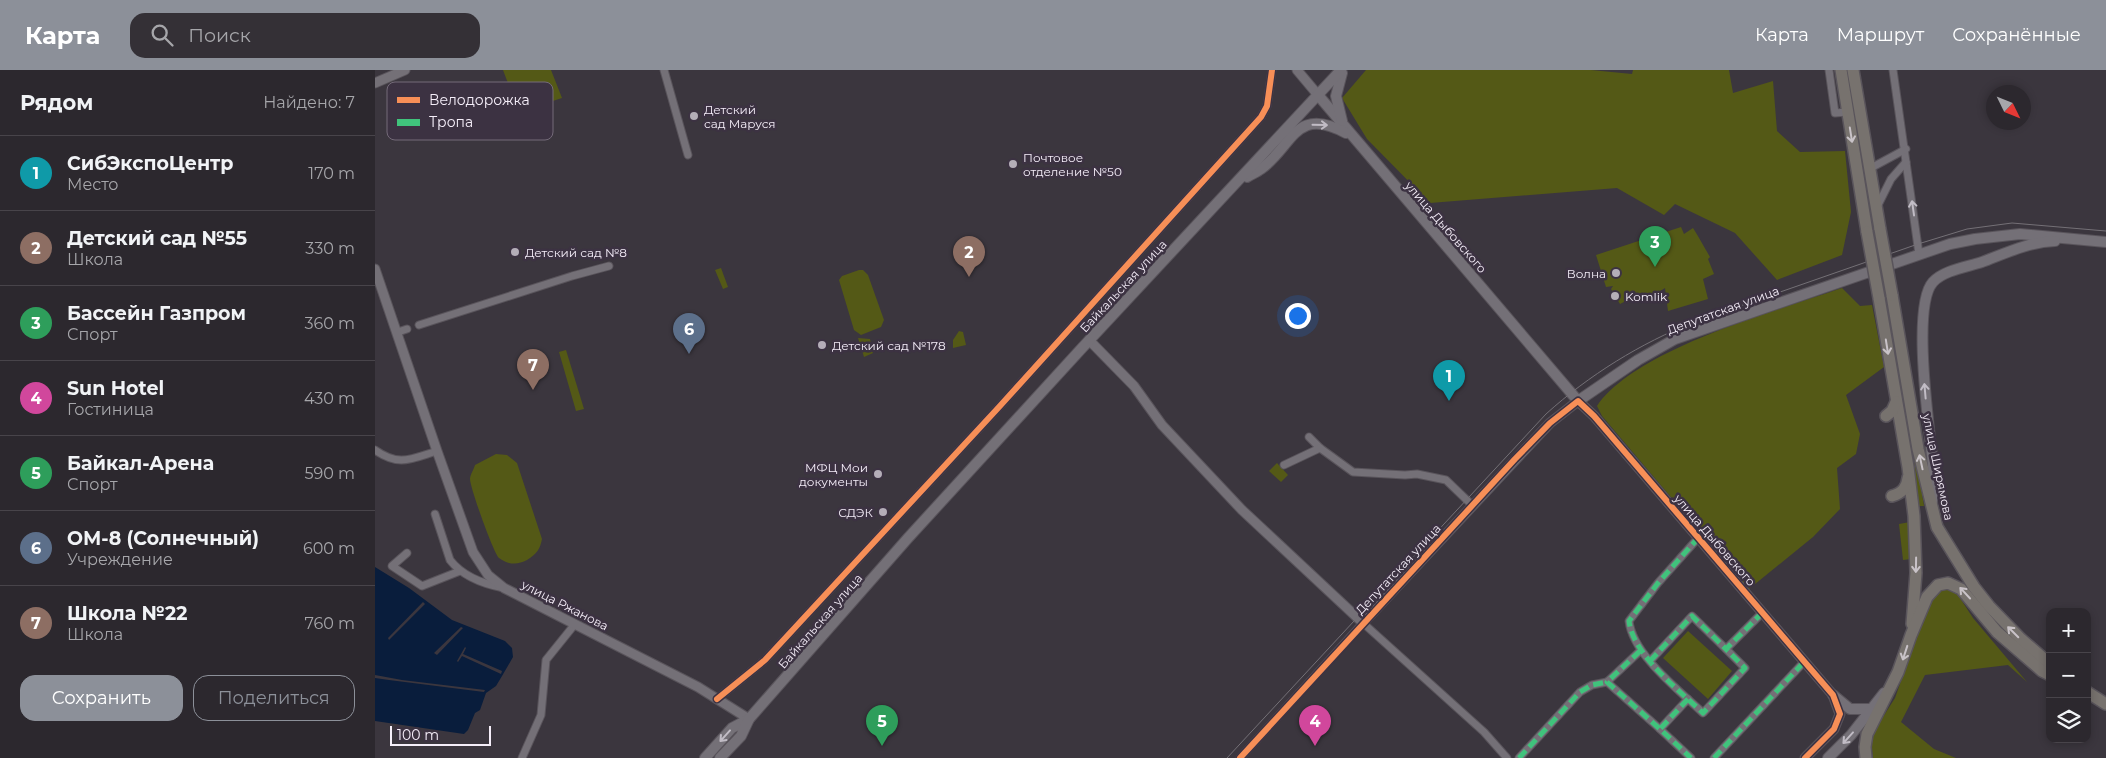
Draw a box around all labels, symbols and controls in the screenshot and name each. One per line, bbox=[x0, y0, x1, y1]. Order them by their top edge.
search box bbox=[130, 13, 480, 58]
text: Карта bbox=[25, 21, 100, 50]
icon: search bbox=[148, 21, 176, 49]
text: Поиск bbox=[188, 24, 251, 47]
text: Карта bbox=[1755, 24, 1809, 46]
text: Маршрут bbox=[1837, 24, 1924, 46]
text: Сохранённые bbox=[1952, 24, 2081, 46]
legend bbox=[387, 82, 553, 140]
north arrow bbox=[1986, 85, 2031, 130]
text: Рядом bbox=[20, 90, 93, 115]
text: Велодорожка bbox=[429, 91, 530, 109]
text: Найдено: 7 bbox=[263, 93, 355, 112]
place label: Детский сад Маруся bbox=[704, 102, 776, 131]
marker: Детский сад Маруся bbox=[688, 110, 700, 122]
text: Тропа bbox=[429, 113, 473, 131]
one-way arrow bbox=[1311, 120, 1327, 130]
one-way arrow bbox=[1847, 127, 1857, 143]
place label: Почтовое отделение №50 bbox=[1023, 150, 1122, 179]
text: СибЭкспоЦентр bbox=[67, 152, 233, 175]
marker: Почтовое отделение №50 bbox=[1007, 158, 1019, 170]
text: 1 bbox=[33, 164, 39, 183]
text: 170 m bbox=[308, 164, 355, 183]
text: Место bbox=[67, 175, 119, 194]
street label: улица Дыбовского bbox=[1401, 177, 1490, 276]
one-way arrow bbox=[1908, 200, 1918, 216]
pin: 3 bbox=[1639, 226, 1671, 267]
text: Детский сад №55 bbox=[67, 227, 247, 250]
pin: 2 bbox=[953, 236, 985, 277]
street label: Байкальская улица bbox=[1076, 237, 1170, 335]
text: 2 bbox=[31, 239, 41, 258]
text: 330 m bbox=[305, 239, 355, 258]
place label: Детский сад №8 bbox=[525, 245, 627, 260]
marker: Детский сад №8 bbox=[509, 246, 521, 258]
text: Школа bbox=[67, 250, 123, 269]
place label: Волна bbox=[1567, 266, 1606, 281]
marker: Волна bbox=[1610, 267, 1622, 279]
street label: Депутатская улица bbox=[1665, 283, 1781, 337]
place label: Komlik bbox=[1625, 289, 1668, 304]
marker: Komlik bbox=[1609, 290, 1621, 302]
text: Бассейн Газпром bbox=[67, 302, 246, 325]
your location bbox=[1285, 303, 1311, 329]
pin: 6 bbox=[673, 313, 705, 354]
text: 3 bbox=[31, 314, 41, 333]
text: 360 m bbox=[304, 314, 355, 333]
text: Спорт bbox=[67, 325, 118, 344]
place label: Детский сад №178 bbox=[832, 338, 946, 353]
one-way arrow bbox=[1882, 338, 1892, 354]
marker: Детский сад №178 bbox=[816, 339, 828, 351]
pin: 7 bbox=[517, 349, 549, 390]
pin: 1 bbox=[1433, 360, 1465, 401]
text: Sun Hotel bbox=[67, 377, 164, 400]
one-way arrow bbox=[1920, 383, 1930, 399]
text: 4 bbox=[30, 389, 42, 408]
text: 430 m bbox=[304, 389, 355, 408]
text: Гостиница bbox=[67, 400, 154, 419]
street label: улица Ширямова bbox=[1919, 411, 1957, 522]
text: Байкал-Арена bbox=[67, 452, 214, 475]
one-way arrow bbox=[1915, 455, 1925, 471]
place label: МФЦ Мои документы bbox=[799, 460, 868, 489]
text: 5 bbox=[31, 464, 41, 483]
text: 590 m bbox=[304, 464, 355, 483]
marker: МФЦ Мои документы bbox=[872, 468, 884, 480]
text: Спорт bbox=[67, 475, 118, 494]
street label: улица Дыбовского bbox=[1670, 490, 1759, 589]
place label: СДЭК bbox=[838, 505, 874, 520]
marker: СДЭК bbox=[877, 506, 889, 518]
street label: Депутатская улица bbox=[1352, 521, 1444, 617]
text: ОМ-8 (Солнечный) bbox=[67, 527, 259, 550]
text: 6 bbox=[31, 539, 41, 558]
text: 600 m bbox=[303, 539, 355, 558]
text: Учреждение bbox=[67, 550, 173, 569]
one-way arrow bbox=[1911, 556, 1921, 573]
street label: Байкальская улица bbox=[775, 571, 865, 671]
street label: улица Ржанова bbox=[518, 576, 611, 633]
one-way arrow bbox=[1959, 587, 1970, 600]
text: Школа №22 bbox=[67, 602, 187, 625]
map controls bbox=[2046, 608, 2091, 743]
button: + bbox=[2046, 608, 2091, 653]
text: 7 bbox=[31, 614, 41, 633]
text: 760 m bbox=[304, 614, 355, 633]
text: Школа bbox=[67, 625, 123, 644]
one-way arrow bbox=[2007, 626, 2020, 638]
one-way arrow bbox=[1900, 645, 1909, 661]
button: − bbox=[2046, 653, 2091, 698]
button: Сохранить bbox=[20, 675, 183, 721]
button: Поделиться bbox=[193, 675, 355, 721]
button: layers bbox=[2046, 698, 2091, 743]
pin: 5 bbox=[866, 705, 898, 746]
pin: 4 bbox=[1299, 705, 1331, 746]
scale bar bbox=[390, 723, 491, 746]
text: 100 m bbox=[397, 726, 439, 744]
one-way arrow bbox=[719, 729, 730, 742]
one-way arrow bbox=[1842, 732, 1853, 745]

